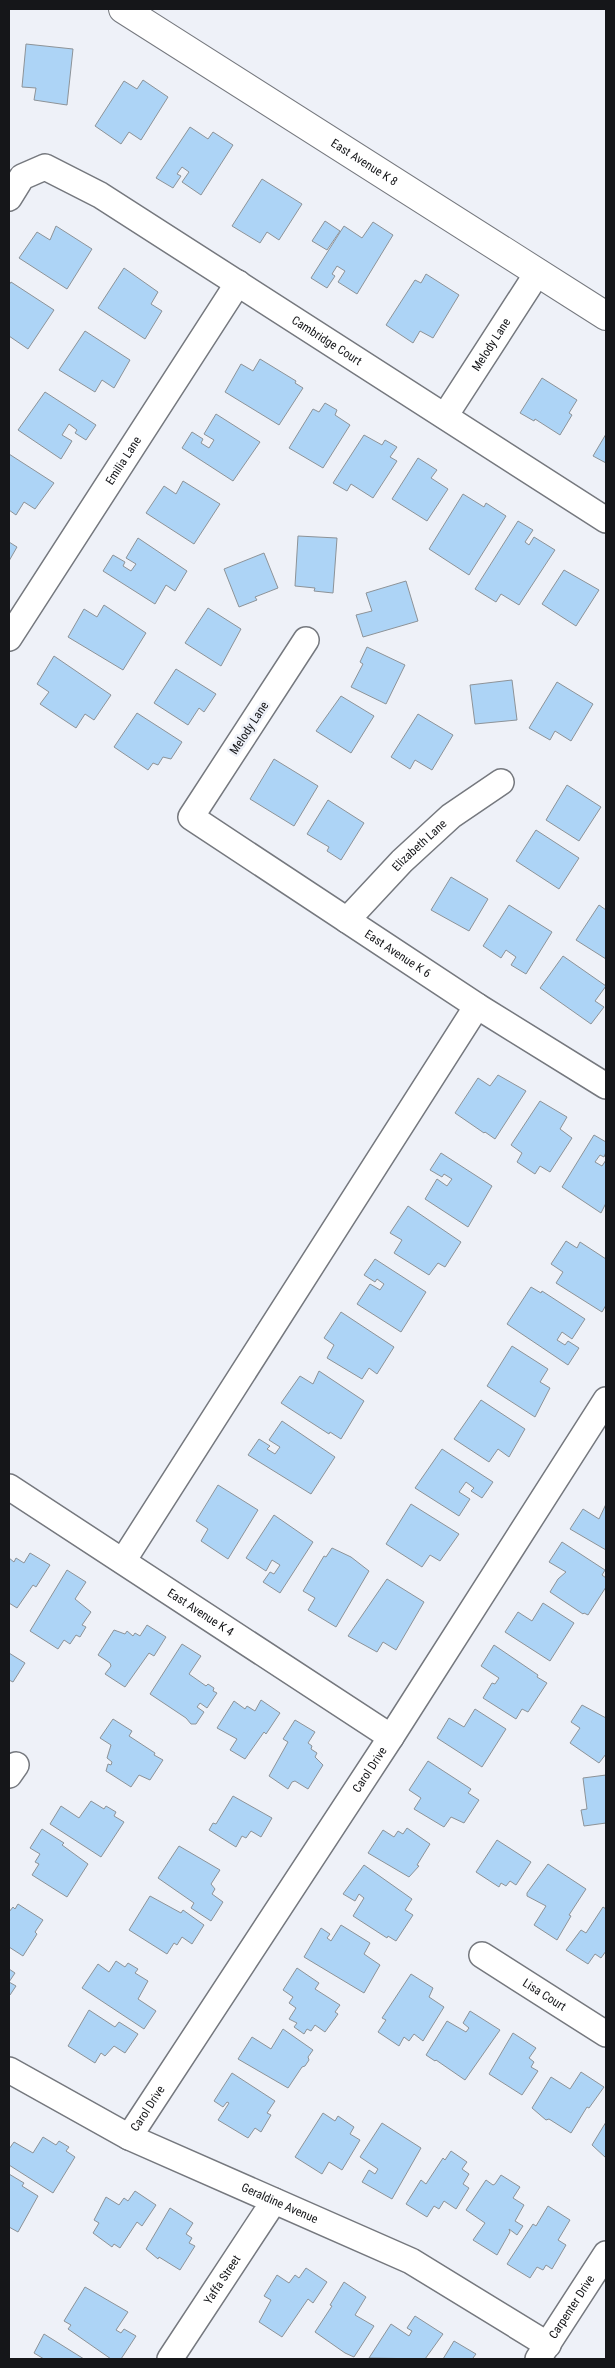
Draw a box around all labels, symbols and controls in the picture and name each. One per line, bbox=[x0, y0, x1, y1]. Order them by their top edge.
street label: East Avenue K 8 bbox=[328, 136, 400, 189]
street label: Cambridge Court bbox=[289, 313, 365, 368]
street label: Melody Lane bbox=[469, 315, 514, 374]
street label: Emilia Lane bbox=[103, 434, 144, 487]
street label: Melody Lane bbox=[227, 699, 271, 757]
street label: Elizabeth Lane bbox=[389, 816, 450, 874]
street label: East Avenue K 6 bbox=[362, 927, 434, 981]
street label: East Avenue K 4 bbox=[165, 1586, 236, 1639]
street label: Carol Drive bbox=[350, 1744, 390, 1795]
street label: Lisa Court bbox=[520, 1976, 569, 2014]
street label: Carol Drive bbox=[128, 2083, 168, 2134]
street label: Geraldine Avenue bbox=[239, 2180, 320, 2226]
street label: Yaffa Street bbox=[201, 2252, 244, 2307]
street label: Carpenter Drive bbox=[546, 2272, 598, 2341]

